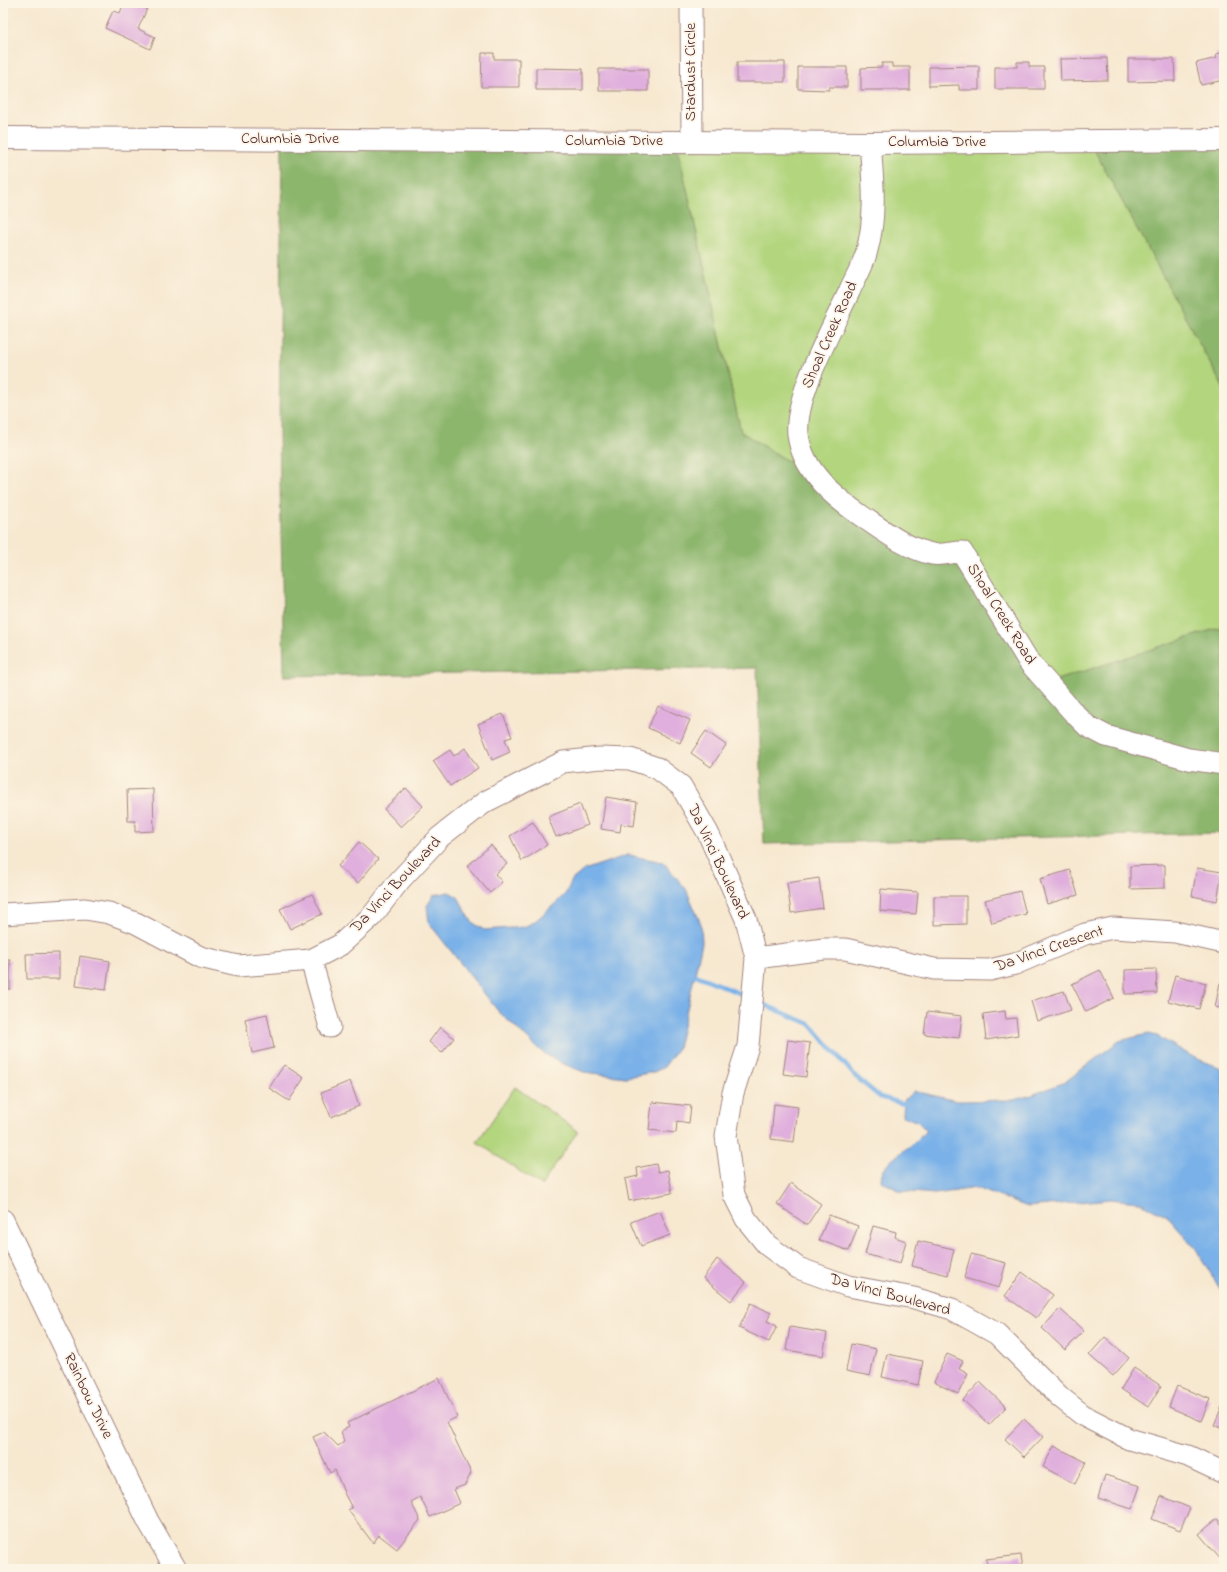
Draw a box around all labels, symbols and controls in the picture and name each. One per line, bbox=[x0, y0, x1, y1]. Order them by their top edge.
street label: Stardust Circle bbox=[679, 22, 703, 121]
street label: Columbia Drive bbox=[241, 127, 340, 151]
street label: Columbia Drive bbox=[565, 129, 664, 153]
street label: Columbia Drive bbox=[888, 130, 987, 154]
street label: Shoal Creek Road bbox=[796, 277, 864, 393]
street label: Shoal Creek Road bbox=[960, 559, 1042, 669]
street label: Da Vinci Boulevard bbox=[680, 800, 755, 923]
street label: Da Vinci Boulevard bbox=[344, 831, 447, 939]
street label: Da Vinci Crescent bbox=[990, 919, 1107, 979]
street label: Da Vinci Boulevard bbox=[826, 1267, 953, 1323]
street label: Rainbow Drive bbox=[57, 1349, 120, 1444]

